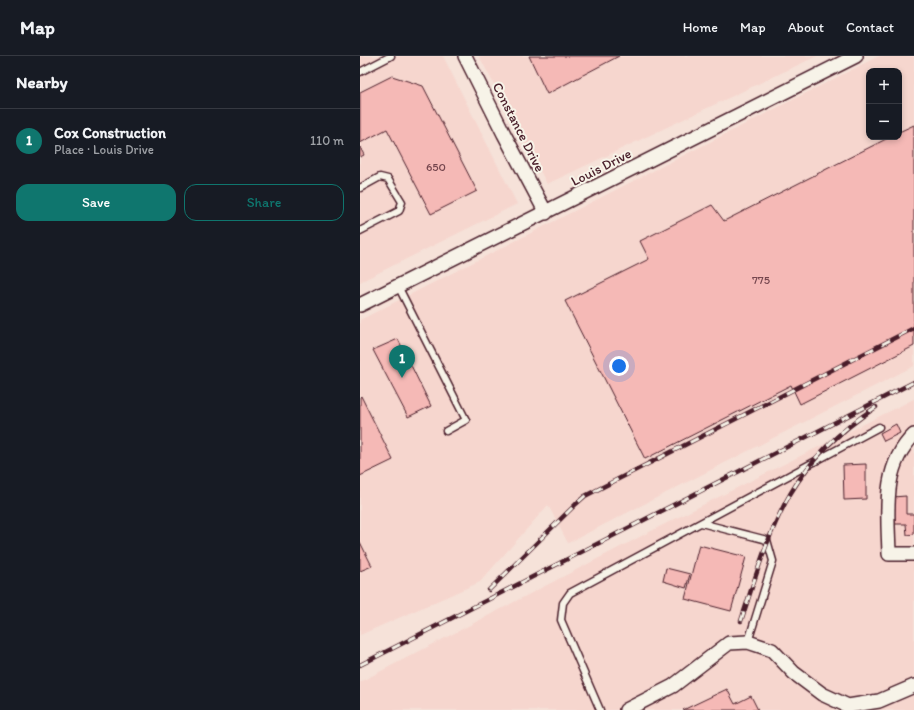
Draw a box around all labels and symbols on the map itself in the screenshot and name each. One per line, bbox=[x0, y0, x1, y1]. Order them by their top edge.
street label: Constance Drive bbox=[489, 80, 549, 175]
street label: Louis Drive bbox=[568, 145, 635, 190]
house number: 650 bbox=[426, 160, 446, 174]
house number: 775 bbox=[752, 273, 770, 287]
pin: 1 bbox=[389, 345, 415, 378]
your location bbox=[609, 356, 629, 376]

